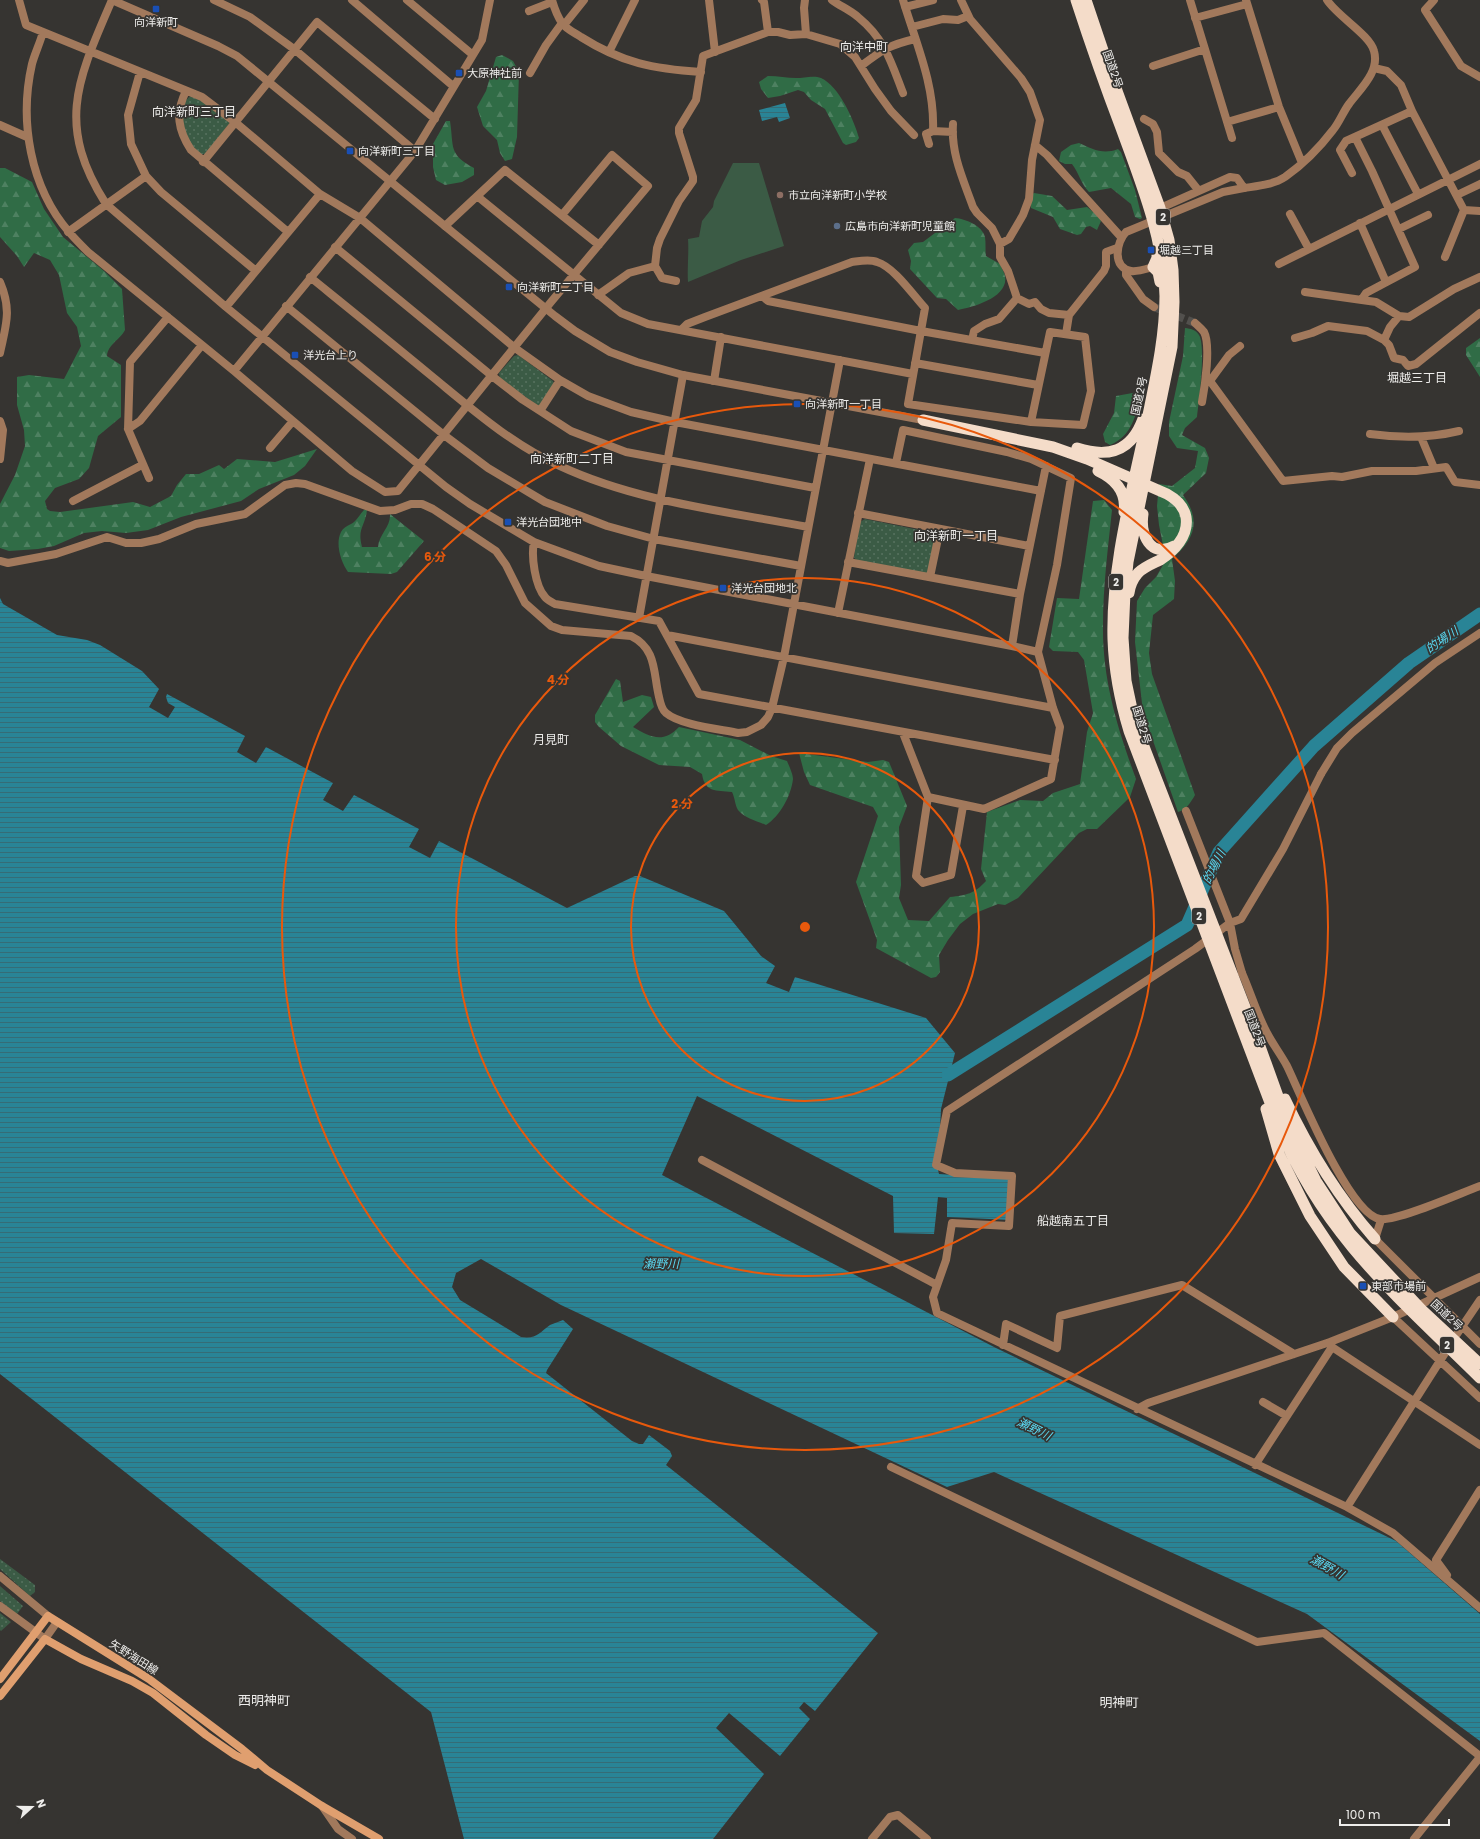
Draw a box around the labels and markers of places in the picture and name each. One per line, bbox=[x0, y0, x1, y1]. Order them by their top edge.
marker: 向洋新町 bbox=[151, 4, 161, 14]
place label: 向洋新町 bbox=[134, 14, 178, 30]
place label: 大原神社前 bbox=[467, 65, 522, 81]
marker: 大原神社前 bbox=[454, 68, 464, 78]
place label: 向洋新町三丁目 bbox=[358, 143, 435, 159]
marker: 向洋新町三丁目 bbox=[345, 146, 355, 156]
place label: 市立向洋新町小学校 bbox=[788, 187, 887, 203]
marker: 市立向洋新町小学校 bbox=[775, 190, 785, 200]
place label: 広島市向洋新町児童館 bbox=[845, 218, 955, 234]
marker: 広島市向洋新町児童館 bbox=[832, 221, 842, 231]
place label: 堀越三丁目 bbox=[1159, 242, 1214, 258]
marker: 堀越三丁目 bbox=[1146, 245, 1156, 255]
place label: 向洋新町二丁目 bbox=[517, 279, 594, 295]
marker: 向洋新町二丁目 bbox=[504, 282, 514, 292]
place label: 洋光台上り bbox=[303, 347, 358, 363]
marker: 洋光台上り bbox=[290, 350, 300, 360]
place label: 向洋新町一丁目 bbox=[805, 396, 882, 412]
marker: 向洋新町一丁目 bbox=[792, 399, 802, 409]
place label: 洋光台団地中 bbox=[516, 514, 582, 530]
marker: 洋光台団地中 bbox=[503, 517, 513, 527]
place label: 洋光台団地北 bbox=[731, 580, 797, 596]
marker: 洋光台団地北 bbox=[718, 583, 728, 593]
centre of rings bbox=[798, 920, 812, 934]
place label: 東部市場前 bbox=[1371, 1278, 1426, 1294]
marker: 東部市場前 bbox=[1358, 1281, 1368, 1291]

